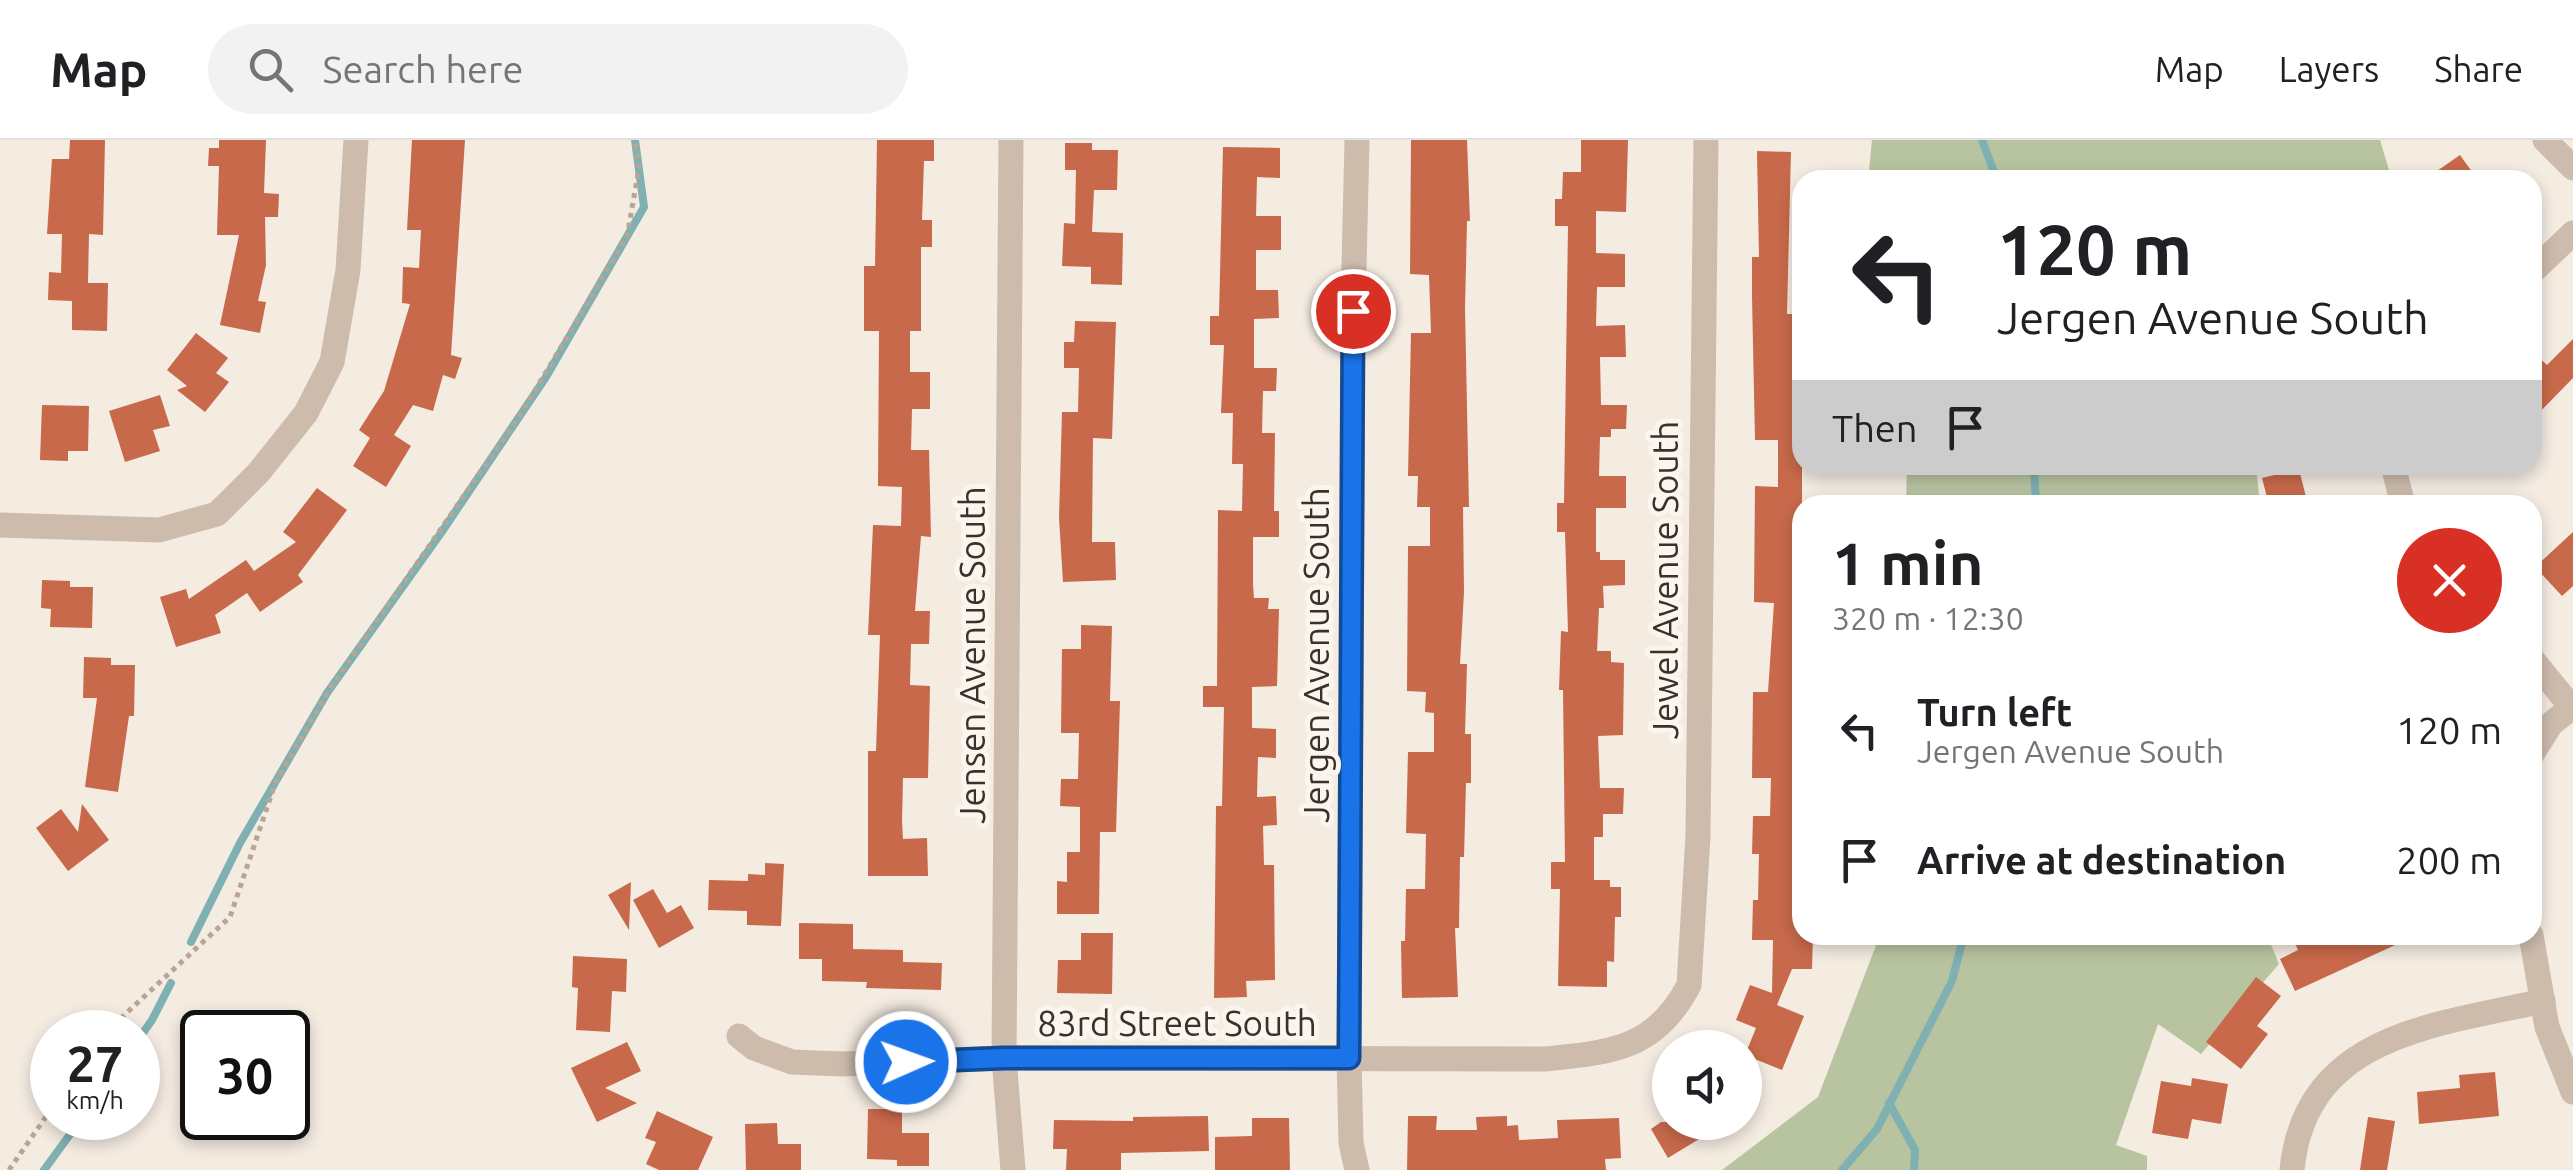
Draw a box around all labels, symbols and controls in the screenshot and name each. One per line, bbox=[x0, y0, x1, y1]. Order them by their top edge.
search box bbox=[208, 24, 908, 114]
text: Map bbox=[50, 42, 148, 96]
icon: search bbox=[243, 42, 298, 97]
text: Search here bbox=[323, 48, 523, 90]
text: Map bbox=[2155, 49, 2224, 89]
text: Layers bbox=[2279, 49, 2379, 89]
text: Share bbox=[2434, 49, 2523, 89]
icon: left bbox=[1832, 210, 1962, 340]
text: 120 m bbox=[1997, 210, 2192, 288]
pin bbox=[1311, 269, 1396, 354]
icon: arrive bbox=[1326, 284, 1381, 339]
text: Jergen Avenue South bbox=[1997, 292, 2429, 343]
icon: arrive bbox=[1938, 400, 1993, 455]
text: Then bbox=[1832, 407, 1918, 449]
street label: Jewel Avenue South bbox=[1645, 421, 1685, 739]
street label: Jensen Avenue South bbox=[952, 486, 992, 824]
street label: Jergen Avenue South bbox=[1296, 487, 1336, 823]
button: close bbox=[2397, 528, 2502, 633]
text: 1 min bbox=[1832, 529, 1984, 596]
text: 320 m · 12:30 bbox=[1832, 600, 2024, 636]
text: Turn left bbox=[1917, 691, 2072, 733]
icon: left bbox=[1832, 703, 1887, 758]
text: 120 m bbox=[2396, 709, 2502, 751]
text: Jergen Avenue South bbox=[1917, 733, 2224, 769]
icon: arrive bbox=[1832, 833, 1887, 888]
text: Arrive at destination bbox=[1917, 839, 2286, 881]
text: 200 m bbox=[2396, 839, 2502, 881]
street label: 83rd Street South bbox=[1037, 1003, 1317, 1043]
speed limit sign: 30 bbox=[180, 1010, 310, 1140]
position arrow bbox=[854, 1010, 958, 1114]
map controls bbox=[1652, 1030, 1762, 1140]
button: sound bbox=[1652, 1030, 1762, 1140]
text: 27 bbox=[67, 1035, 123, 1091]
text: km/h bbox=[66, 1086, 124, 1114]

